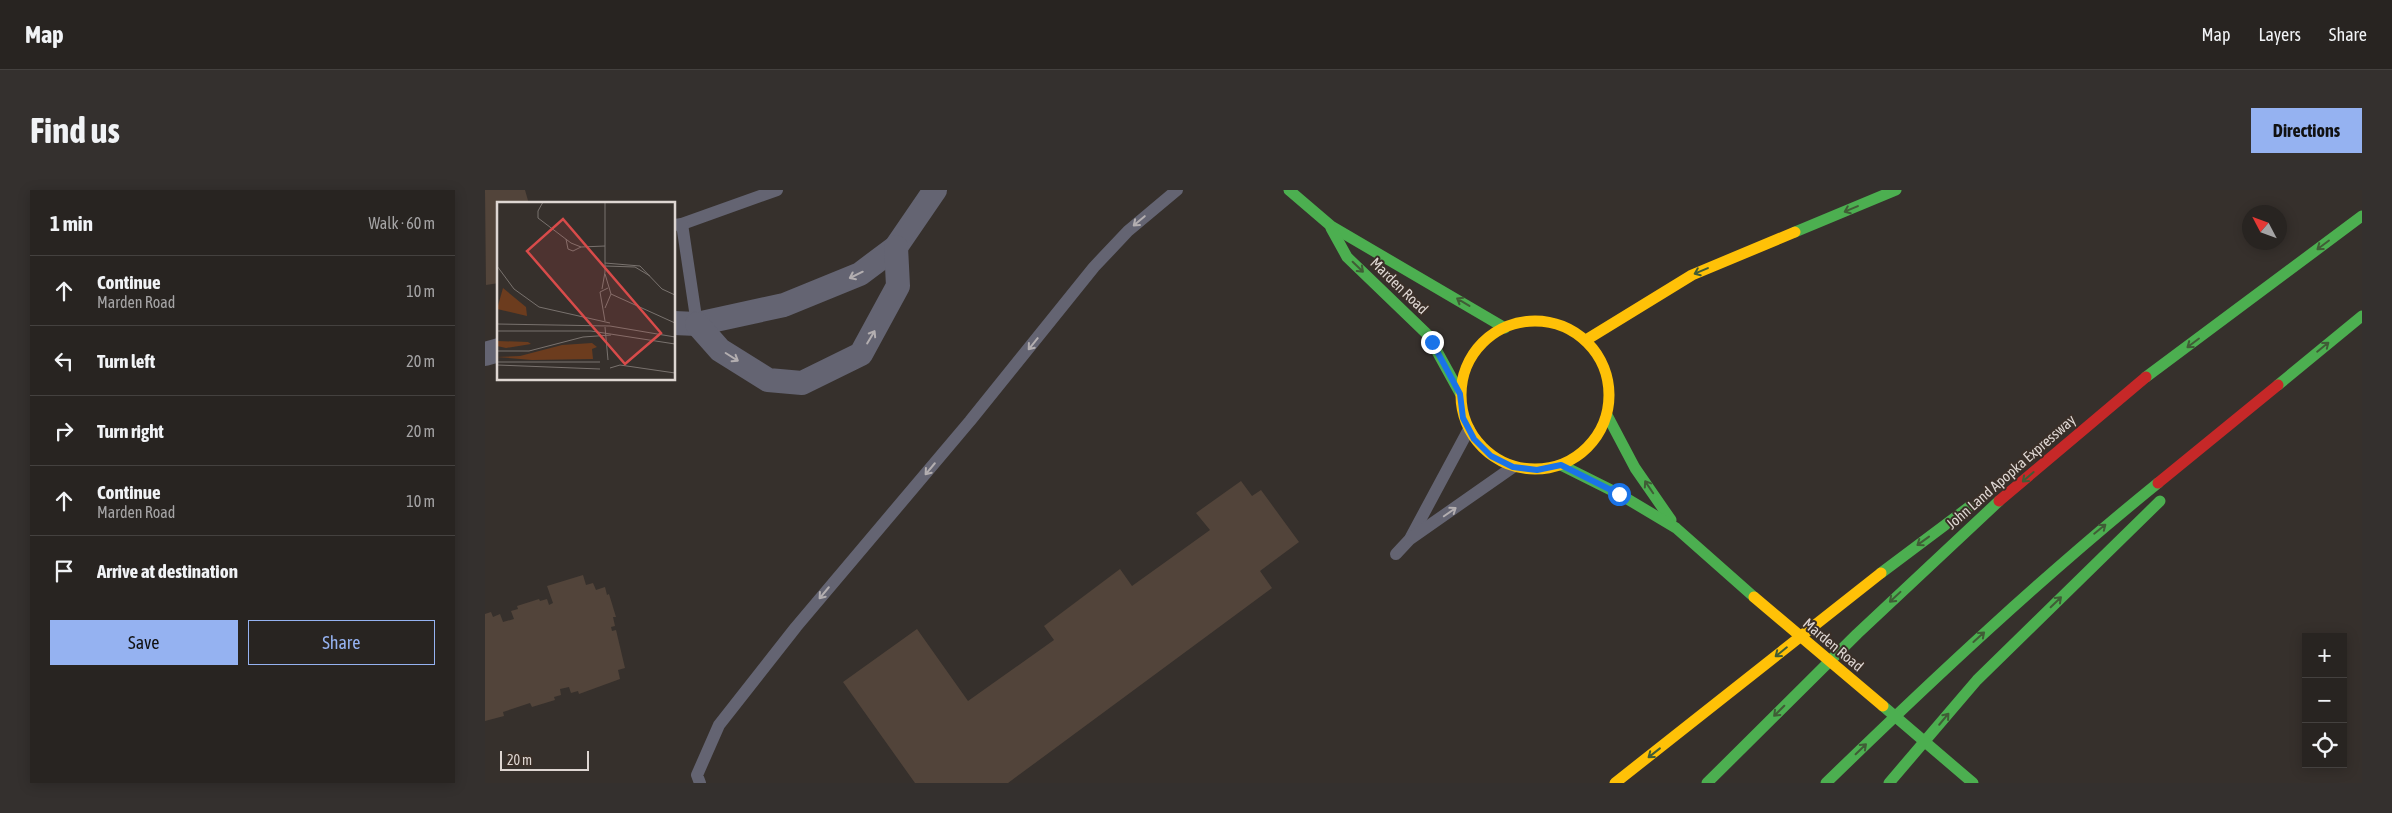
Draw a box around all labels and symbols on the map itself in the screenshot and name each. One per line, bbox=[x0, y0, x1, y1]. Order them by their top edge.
inset map bbox=[497, 202, 675, 380]
one-way arrow bbox=[1844, 204, 1859, 214]
north arrow bbox=[2242, 205, 2287, 250]
one-way arrow bbox=[1133, 216, 1146, 227]
one-way arrow bbox=[2316, 240, 2330, 250]
street label: Marden Road bbox=[1367, 254, 1432, 317]
one-way arrow bbox=[1351, 260, 1363, 272]
one-way arrow bbox=[1694, 267, 1709, 277]
one-way arrow bbox=[849, 271, 864, 280]
one-way arrow bbox=[1457, 297, 1471, 307]
one-way arrow bbox=[867, 330, 877, 344]
route end bbox=[1421, 331, 1444, 354]
one-way arrow bbox=[1027, 337, 1038, 350]
one-way arrow bbox=[2187, 337, 2200, 348]
one-way arrow bbox=[2316, 342, 2329, 353]
one-way arrow bbox=[724, 353, 738, 363]
street label: John Land Apopka Expressway bbox=[1943, 411, 2079, 532]
one-way arrow bbox=[924, 463, 935, 476]
one-way arrow bbox=[2022, 471, 2035, 483]
one-way arrow bbox=[1643, 481, 1653, 495]
route start bbox=[1608, 483, 1631, 506]
one-way arrow bbox=[1443, 507, 1457, 517]
one-way arrow bbox=[2093, 524, 2106, 535]
one-way arrow bbox=[1916, 536, 1930, 546]
one-way arrow bbox=[819, 587, 830, 600]
one-way arrow bbox=[1888, 591, 1901, 603]
one-way arrow bbox=[2050, 596, 2062, 608]
street label: Marden Road bbox=[1800, 615, 1867, 675]
one-way arrow bbox=[1972, 631, 1985, 643]
one-way arrow bbox=[1775, 646, 1788, 657]
one-way arrow bbox=[1773, 705, 1785, 718]
one-way arrow bbox=[1938, 713, 1949, 726]
one-way arrow bbox=[1855, 743, 1867, 755]
one-way arrow bbox=[1648, 747, 1661, 758]
scale bar bbox=[500, 748, 589, 771]

